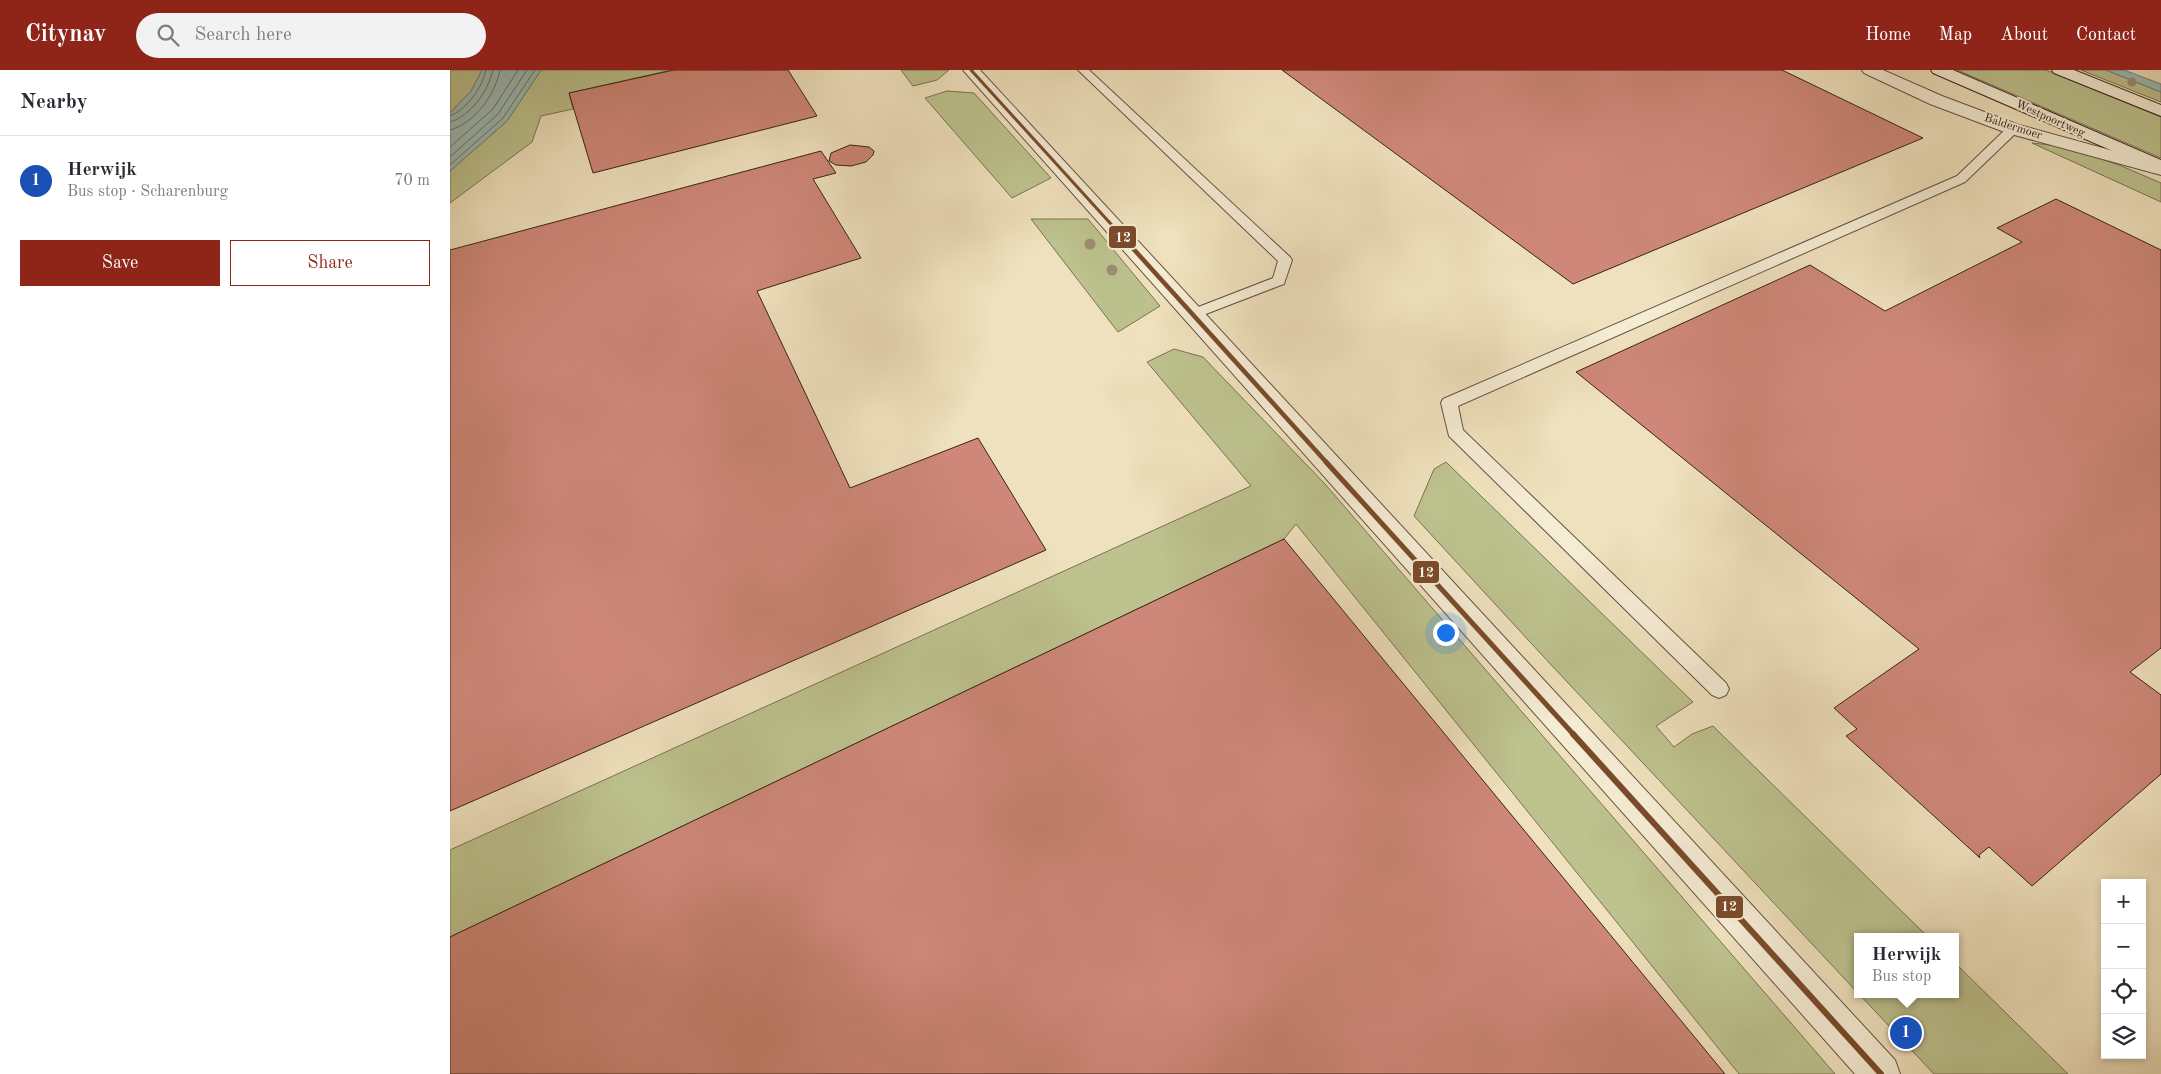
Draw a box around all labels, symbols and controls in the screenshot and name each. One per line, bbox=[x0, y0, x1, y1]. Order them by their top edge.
search box bbox=[136, 13, 486, 58]
icon: search bbox=[154, 21, 182, 49]
text: Citynav bbox=[25, 23, 106, 47]
text: Search here bbox=[194, 26, 292, 45]
text: Home bbox=[1865, 26, 1911, 44]
text: Map bbox=[1939, 26, 1972, 44]
text: About bbox=[2000, 26, 2048, 44]
text: Contact bbox=[2076, 26, 2136, 44]
text: Nearby bbox=[20, 92, 88, 113]
street label: Westpoortweg bbox=[2013, 98, 2087, 140]
street label: Baldermoer bbox=[1983, 112, 2043, 142]
text: Herwijk bbox=[67, 161, 137, 180]
text: 1 bbox=[31, 173, 41, 189]
text: 70 m bbox=[394, 173, 430, 189]
text: Bus stop · Scharenburg bbox=[67, 184, 228, 200]
line badge: 12 bbox=[1108, 225, 1137, 249]
text: 12 bbox=[1115, 231, 1131, 245]
button: Save bbox=[20, 240, 220, 286]
button: Share bbox=[230, 240, 430, 286]
line badge: 12 bbox=[1412, 560, 1440, 584]
text: 12 bbox=[1418, 566, 1434, 580]
your location bbox=[1433, 620, 1459, 646]
map controls bbox=[2101, 879, 2146, 1059]
button: + bbox=[2101, 879, 2146, 924]
line badge: 12 bbox=[1715, 895, 1744, 919]
text: 12 bbox=[1721, 900, 1737, 914]
button: − bbox=[2101, 924, 2146, 969]
popup bbox=[1854, 933, 1959, 998]
text: Herwijk bbox=[1872, 946, 1941, 965]
text: Bus stop bbox=[1872, 969, 1931, 985]
button: locate bbox=[2101, 969, 2146, 1014]
pin: 1 bbox=[1890, 1014, 1922, 1052]
button: layers bbox=[2101, 1014, 2146, 1059]

